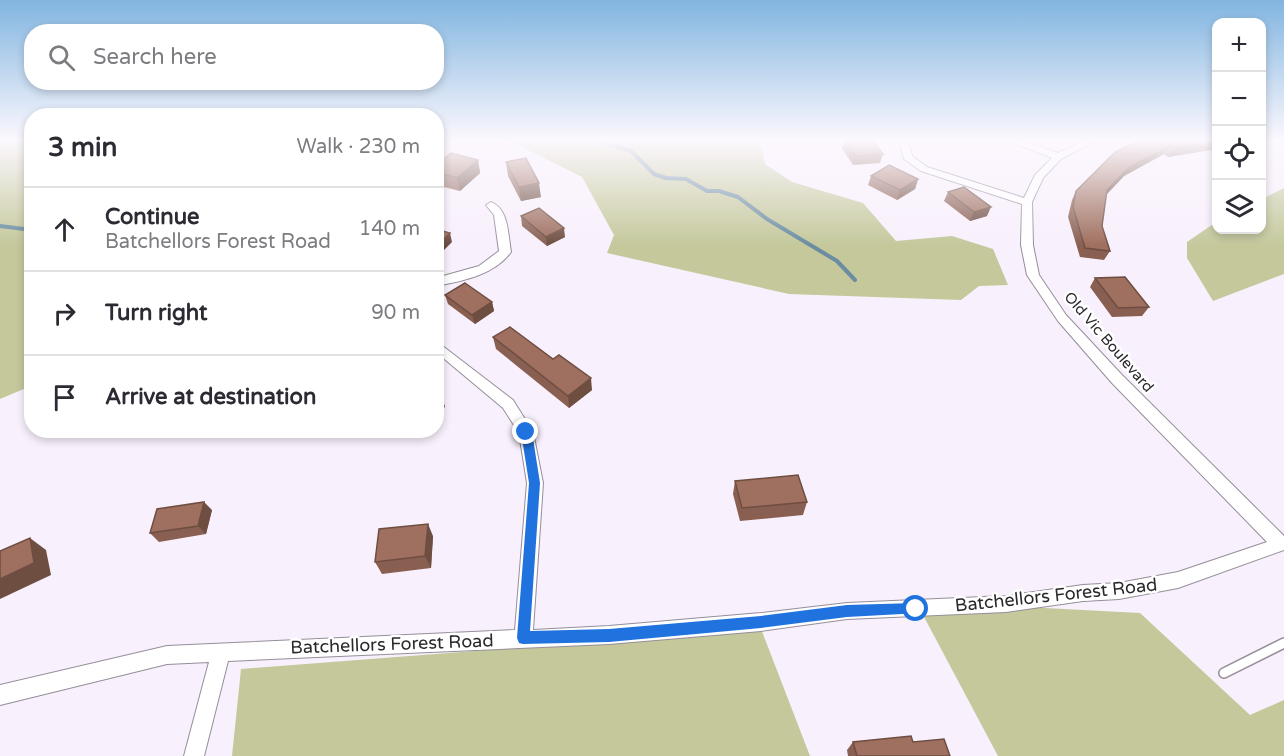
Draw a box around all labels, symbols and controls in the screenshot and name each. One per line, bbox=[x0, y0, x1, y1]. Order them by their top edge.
map controls bbox=[1212, 18, 1266, 234]
button: + bbox=[1212, 18, 1266, 72]
search box bbox=[24, 24, 444, 90]
icon: search bbox=[45, 41, 78, 74]
text: Search here bbox=[93, 44, 217, 70]
button: − bbox=[1212, 72, 1266, 126]
button: locate bbox=[1212, 126, 1266, 180]
text: 3 min bbox=[48, 132, 117, 163]
text: Walk · 230 m bbox=[297, 135, 420, 159]
button: layers bbox=[1212, 180, 1266, 234]
text: Continue bbox=[105, 204, 200, 230]
icon: ahead bbox=[48, 213, 81, 246]
text: 140 m bbox=[359, 217, 420, 241]
text: Batchellors Forest Road bbox=[105, 230, 331, 254]
street label: Old Vic Boulevard bbox=[1061, 288, 1157, 396]
icon: right bbox=[48, 297, 81, 330]
text: Turn right bbox=[105, 300, 207, 326]
text: 90 m bbox=[371, 301, 420, 325]
icon: arrive bbox=[48, 381, 81, 414]
text: Arrive at destination bbox=[105, 384, 316, 410]
route end bbox=[512, 418, 538, 444]
street label: Batchellors Forest Road bbox=[954, 573, 1158, 617]
route start bbox=[902, 595, 928, 621]
street label: Batchellors Forest Road bbox=[290, 629, 494, 659]

